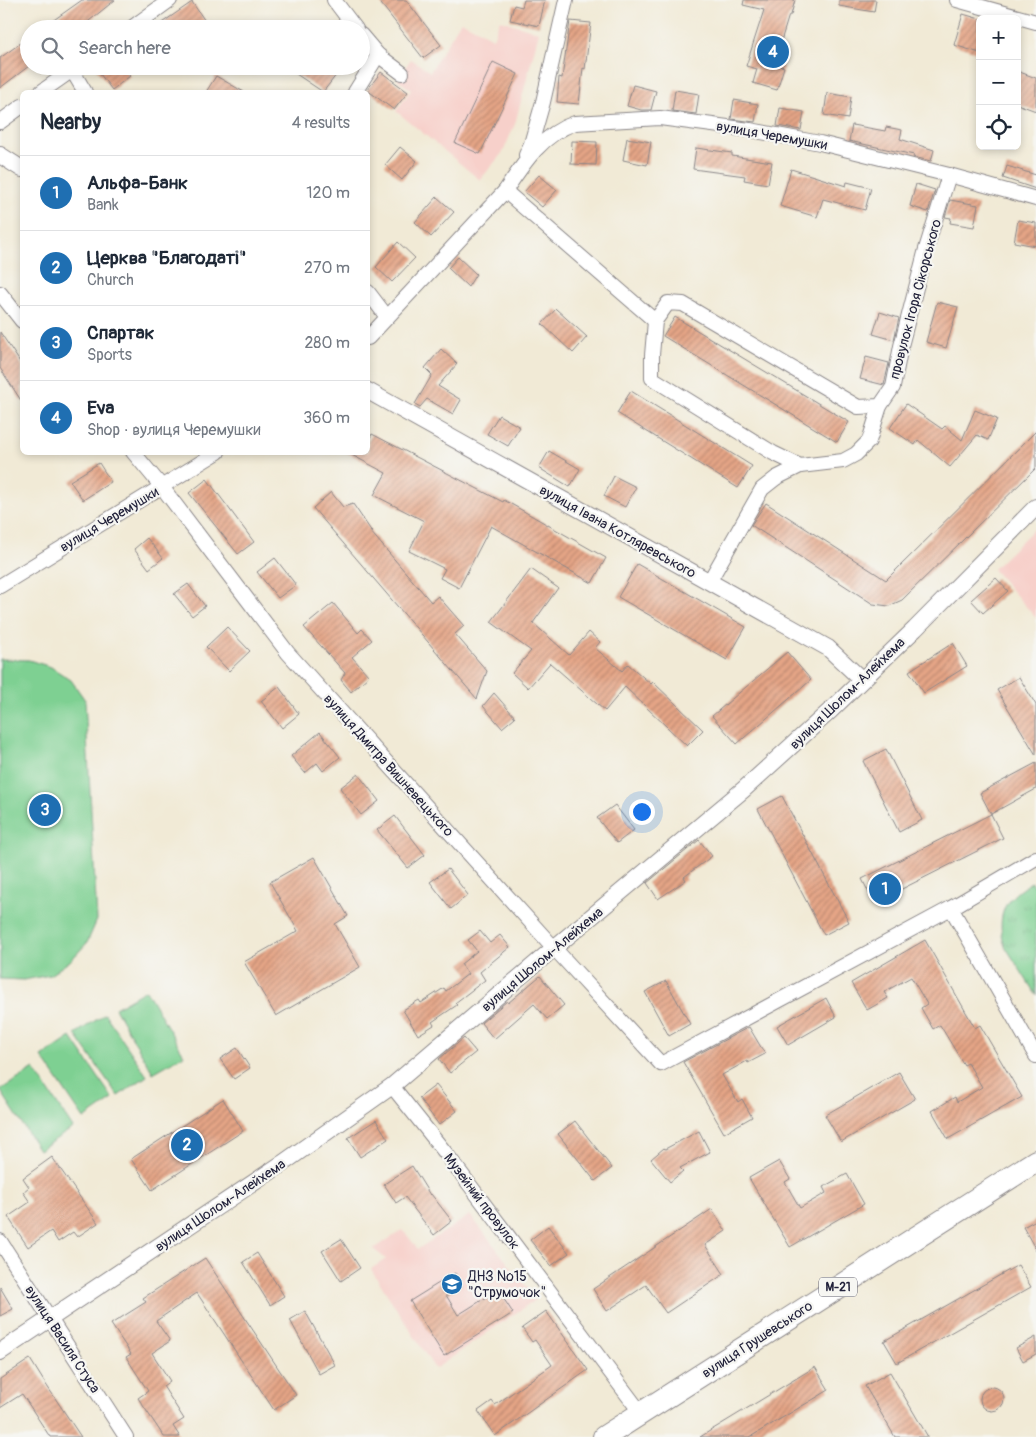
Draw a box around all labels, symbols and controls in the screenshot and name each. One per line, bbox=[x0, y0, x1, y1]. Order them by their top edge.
map controls bbox=[976, 15, 1021, 150]
button: + bbox=[976, 15, 1021, 60]
search box bbox=[20, 20, 370, 75]
pin: 4 bbox=[757, 33, 789, 71]
icon: search bbox=[38, 34, 66, 62]
text: Search here bbox=[78, 36, 171, 60]
button: − bbox=[976, 60, 1021, 105]
button: locate bbox=[976, 105, 1021, 150]
text: Nearby bbox=[40, 109, 101, 136]
text: 4 results bbox=[292, 113, 350, 133]
street label: вулиця Черемушки bbox=[715, 117, 829, 154]
text: Альфа-Банк bbox=[87, 171, 188, 195]
text: 1 bbox=[53, 183, 59, 203]
text: 120 m bbox=[306, 183, 350, 203]
text: Bank bbox=[87, 195, 119, 215]
street label: провулок Ігоря Сікорського bbox=[886, 217, 945, 381]
text: Церква "Благодаті" bbox=[87, 246, 246, 270]
text: 2 bbox=[52, 258, 60, 278]
text: 270 m bbox=[304, 258, 350, 278]
text: Church bbox=[87, 270, 134, 290]
text: Спартак bbox=[87, 321, 154, 345]
text: 3 bbox=[52, 333, 60, 353]
text: 280 m bbox=[304, 333, 350, 353]
text: Sports bbox=[87, 345, 132, 365]
text: Eva bbox=[87, 396, 114, 420]
text: 4 bbox=[51, 408, 61, 428]
text: 360 m bbox=[303, 408, 350, 428]
text: Shop · вулиця Черемушки bbox=[87, 420, 261, 440]
street label: вулиця Івана Котляревського bbox=[537, 481, 699, 582]
street label: вулиця Черемушки bbox=[57, 483, 162, 556]
street label: вулиця Шолом-Алейхема bbox=[786, 634, 909, 753]
street label: вулиця Дмитра Вишневецького bbox=[320, 691, 457, 840]
pin: 3 bbox=[29, 791, 61, 829]
your location bbox=[629, 799, 655, 825]
pin: 1 bbox=[869, 870, 901, 908]
street label: вулиця Шолом-Алейхема bbox=[478, 904, 607, 1015]
pin: 2 bbox=[171, 1126, 203, 1164]
street label: Музейний провулок bbox=[440, 1150, 523, 1253]
street label: вулиця Шолом-Алейхема bbox=[152, 1155, 289, 1255]
place label: ДНЗ №15 "Струмочок" bbox=[467, 1268, 546, 1301]
school or university icon: ДНЗ №15 "Струмочок" bbox=[440, 1272, 464, 1296]
road number: М-21 bbox=[819, 1277, 857, 1296]
street label: вулиця Василя Стуса bbox=[21, 1282, 104, 1396]
street label: вулиця Грушевського bbox=[699, 1297, 816, 1382]

